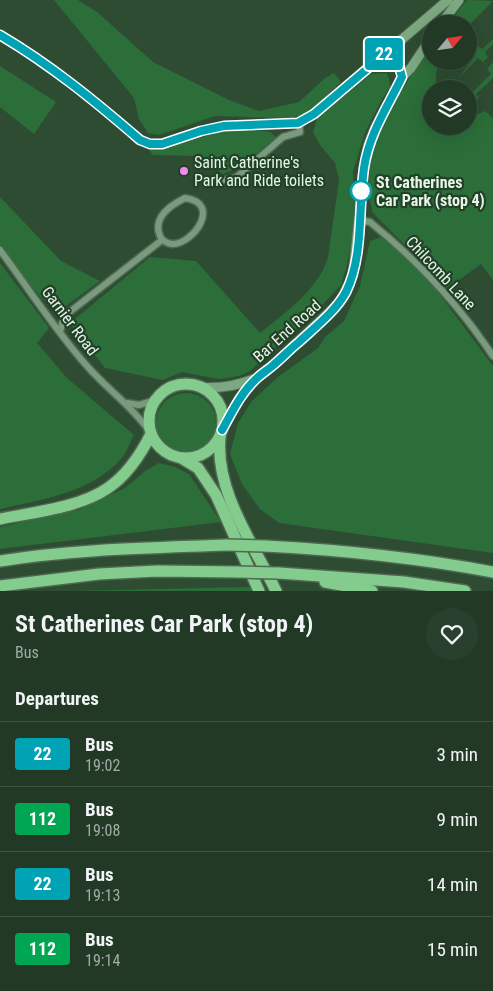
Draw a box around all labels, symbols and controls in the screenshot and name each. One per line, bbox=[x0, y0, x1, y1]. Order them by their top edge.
north arrow bbox=[422, 15, 478, 70]
map controls bbox=[422, 15, 477, 135]
line badge: 22 bbox=[362, 38, 406, 70]
text: 22 bbox=[375, 43, 393, 64]
button: layers bbox=[422, 80, 477, 135]
place label: Saint Catherine's Park and Ride toilets bbox=[194, 153, 324, 190]
marker: Saint Catherine's Park and Ride toilets bbox=[178, 165, 190, 177]
place label: St Catherines Car Park (stop 4) bbox=[376, 173, 485, 210]
marker: St Catherines Car Park (stop 4) bbox=[350, 180, 372, 202]
street label: Chilcomb Lane bbox=[402, 232, 480, 314]
street label: Garnier Road bbox=[38, 283, 102, 359]
street label: Bar End Road bbox=[249, 296, 325, 366]
button: heart bbox=[426, 608, 478, 660]
text: St Catherines Car Park (stop 4) bbox=[15, 610, 313, 638]
text: Bus bbox=[15, 643, 39, 662]
text: Departures bbox=[15, 687, 99, 710]
text: Bus bbox=[85, 733, 114, 756]
text: 22 bbox=[33, 743, 52, 764]
text: 3 min bbox=[436, 743, 478, 766]
text: 19:02 bbox=[85, 756, 120, 775]
text: Bus bbox=[85, 798, 114, 821]
text: 112 bbox=[29, 808, 56, 829]
text: 9 min bbox=[436, 808, 478, 831]
text: 19:08 bbox=[85, 821, 120, 840]
text: Bus bbox=[85, 863, 114, 886]
text: 22 bbox=[33, 873, 52, 894]
text: 14 min bbox=[427, 873, 478, 896]
text: 19:13 bbox=[85, 886, 120, 905]
text: Bus bbox=[85, 928, 114, 951]
text: 112 bbox=[29, 938, 56, 959]
text: 15 min bbox=[427, 938, 478, 961]
text: 19:14 bbox=[85, 951, 120, 970]

